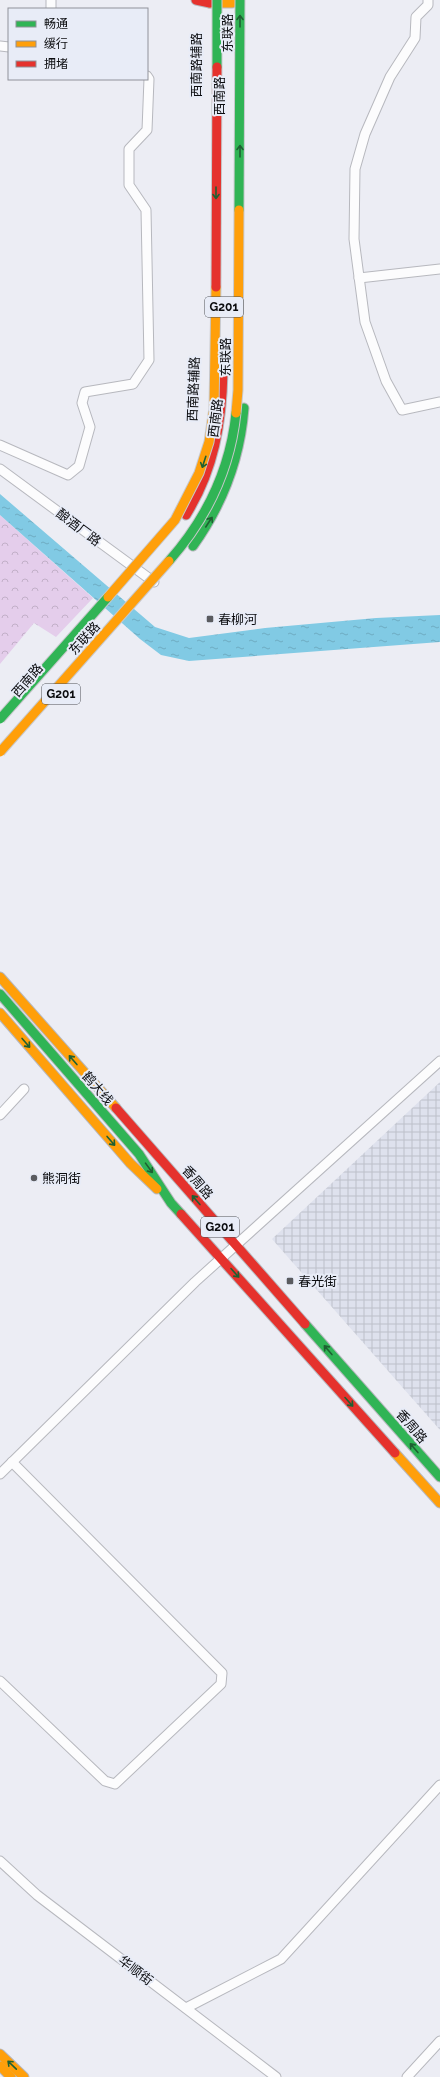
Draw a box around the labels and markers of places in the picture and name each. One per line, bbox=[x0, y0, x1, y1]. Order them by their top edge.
place label: 春柳河 bbox=[218, 612, 257, 627]
marker: 春柳河 bbox=[205, 614, 215, 624]
place label: 熊洞街 bbox=[42, 1171, 81, 1186]
marker: 熊洞街 bbox=[29, 1173, 39, 1183]
place label: 春光街 bbox=[298, 1274, 337, 1289]
marker: 春光街 bbox=[285, 1276, 295, 1286]

